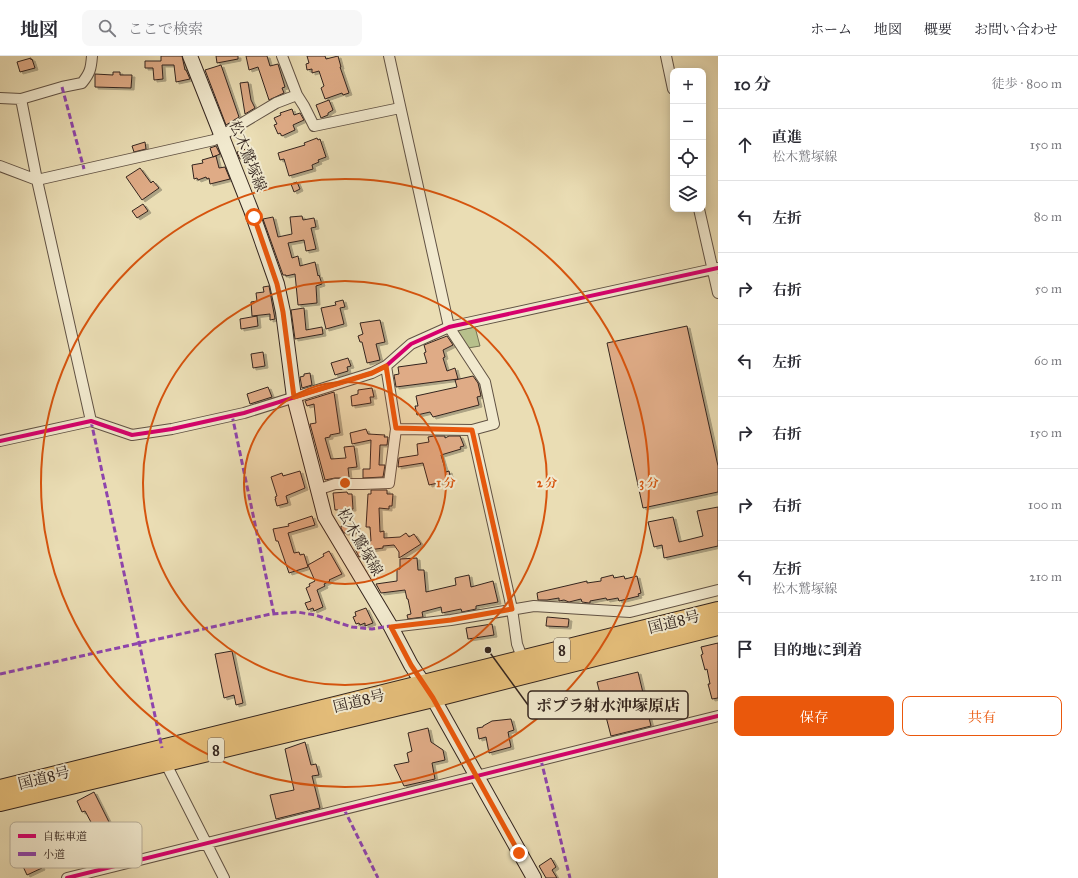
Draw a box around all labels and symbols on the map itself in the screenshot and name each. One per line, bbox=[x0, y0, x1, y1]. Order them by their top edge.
street label: 松木鷲塚線 bbox=[226, 118, 270, 194]
route start bbox=[245, 208, 263, 226]
centre of rings bbox=[338, 476, 352, 490]
text: 1 分 bbox=[436, 476, 456, 490]
text: 2 分 bbox=[537, 476, 557, 490]
text: 3 分 bbox=[639, 476, 659, 491]
street label: 松木鷲塚線 bbox=[333, 505, 387, 579]
street label: 国道8号 bbox=[646, 607, 702, 637]
road number: 8 bbox=[554, 638, 570, 662]
street label: 国道8号 bbox=[331, 686, 387, 716]
callout: ポプラ射水沖塚原店 bbox=[528, 691, 688, 719]
text: ポプラ射水沖塚原店 bbox=[536, 696, 680, 715]
road number: 8 bbox=[208, 738, 224, 762]
street label: 国道8号 bbox=[16, 763, 72, 793]
legend bbox=[10, 822, 142, 868]
text: 自転車道 bbox=[43, 830, 87, 843]
route end bbox=[510, 844, 528, 862]
text: 小道 bbox=[43, 848, 65, 861]

